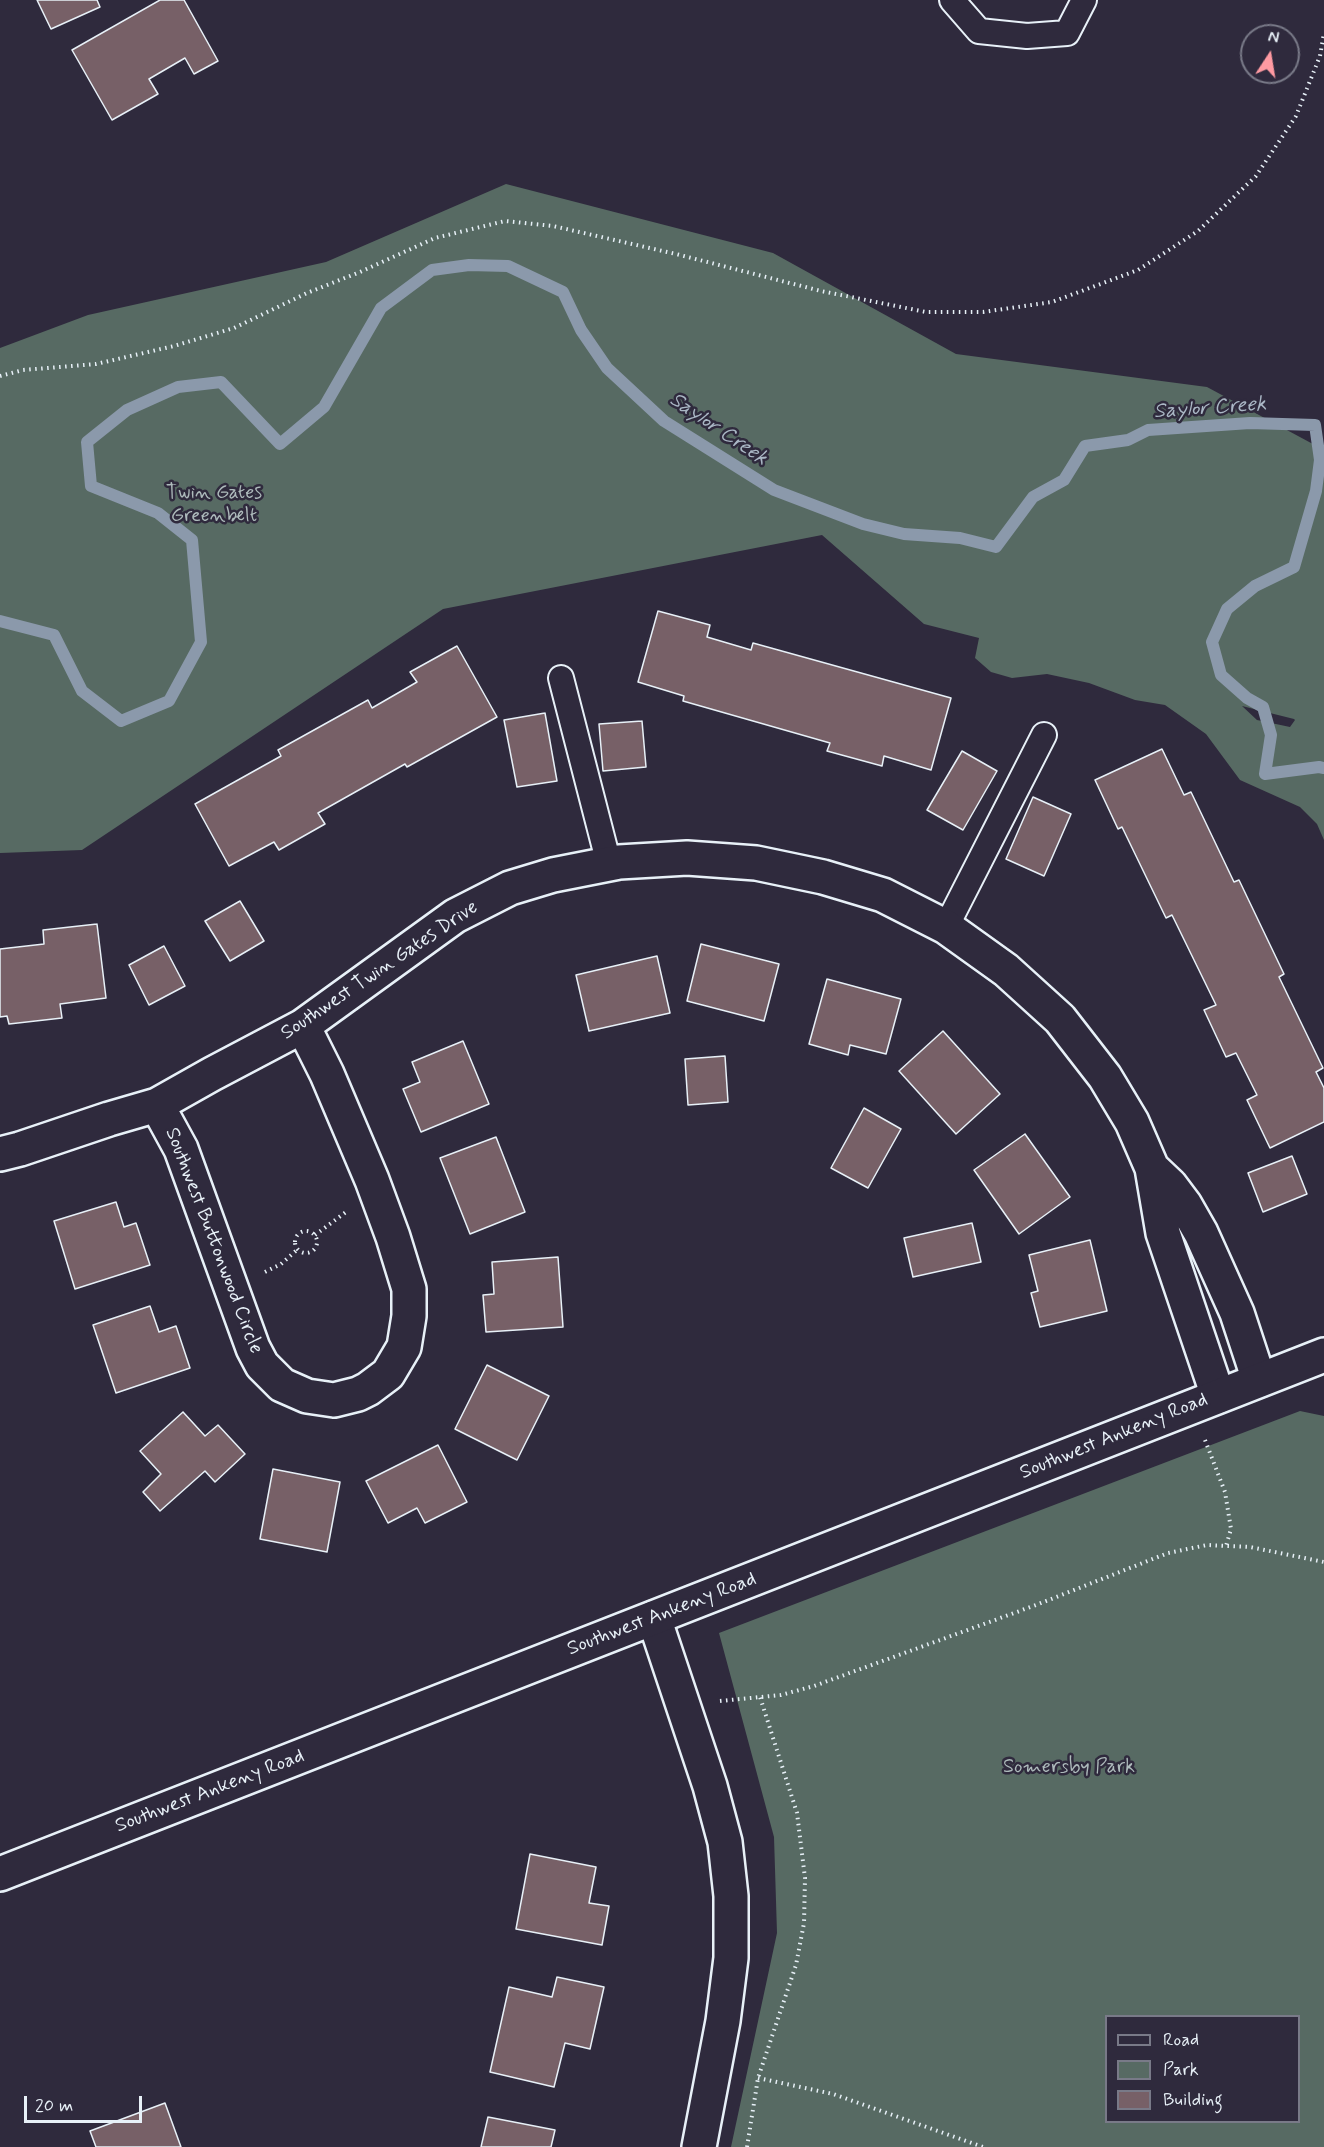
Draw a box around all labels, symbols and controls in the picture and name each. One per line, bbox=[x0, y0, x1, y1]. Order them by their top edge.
north arrow bbox=[1240, 24, 1300, 84]
text: N bbox=[1266, 26, 1281, 49]
water label: Saylor Creek bbox=[664, 388, 772, 472]
water label: Saylor Creek bbox=[1153, 392, 1267, 426]
park label: Twin Gates Greenbelt bbox=[166, 482, 262, 529]
street label: Southwest Twin Gates Drive bbox=[277, 896, 483, 1046]
street label: Southwest Buttonwood Circle bbox=[159, 1125, 267, 1357]
street label: Southwest Ankeny Road bbox=[1017, 1388, 1211, 1486]
street label: Southwest Ankeny Road bbox=[564, 1568, 760, 1662]
street label: Southwest Ankeny Road bbox=[112, 1745, 308, 1839]
park label: Somersby Park bbox=[1003, 1756, 1135, 1780]
legend bbox=[1105, 2015, 1300, 2123]
text: Road bbox=[1163, 2028, 1199, 2052]
text: Park bbox=[1163, 2058, 1199, 2082]
scale bar bbox=[27, 2084, 146, 2122]
text: Building bbox=[1163, 2088, 1223, 2112]
text: 20 m bbox=[35, 2094, 73, 2118]

